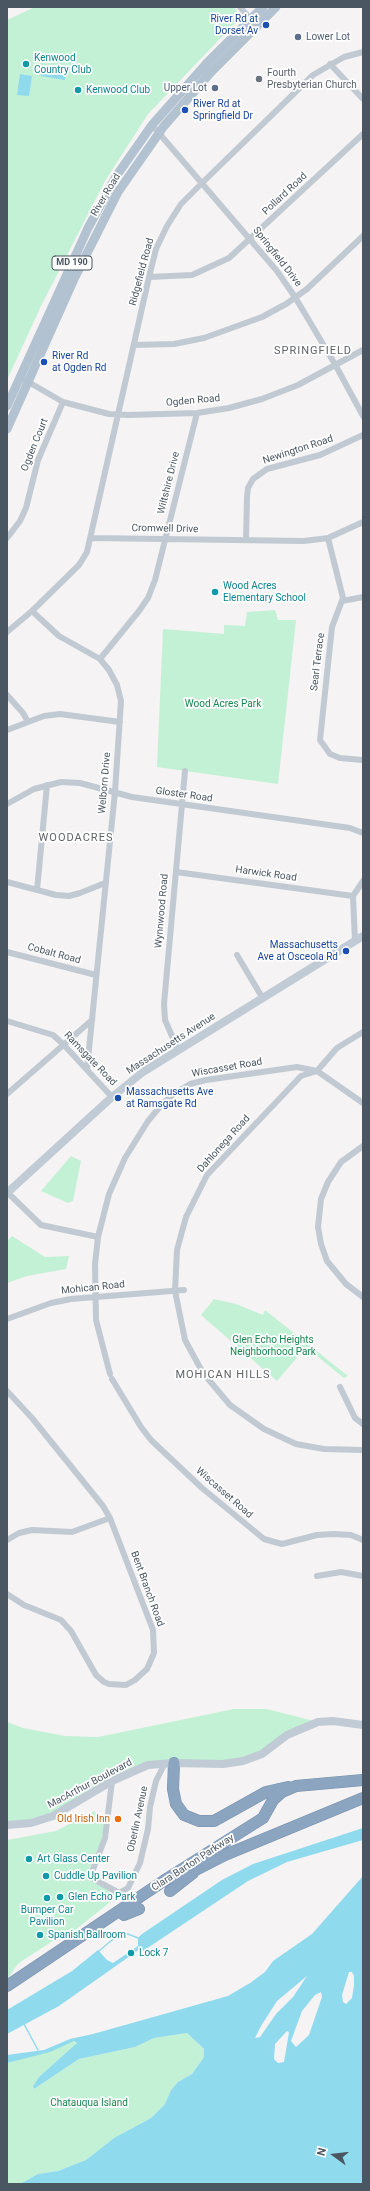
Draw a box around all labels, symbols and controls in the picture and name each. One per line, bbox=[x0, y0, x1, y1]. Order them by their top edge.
place label: River Rd at Dorset Av bbox=[210, 13, 258, 36]
marker: River Rd at Dorset Av bbox=[261, 20, 271, 30]
place label: Lower Lot bbox=[306, 31, 350, 43]
marker: Lower Lot bbox=[293, 32, 303, 42]
place label: Kenwood Country Club bbox=[34, 52, 91, 76]
marker: Kenwood Country Club bbox=[21, 59, 31, 69]
place label: Fourth Presbyterian Church bbox=[267, 67, 357, 90]
marker: Fourth Presbyterian Church bbox=[254, 74, 264, 84]
place label: Upper Lot bbox=[164, 82, 207, 94]
marker: Upper Lot bbox=[210, 83, 220, 93]
place label: Kenwood Club bbox=[86, 84, 150, 96]
marker: Kenwood Club bbox=[73, 85, 83, 95]
place label: River Rd at Springfield Dr bbox=[193, 98, 253, 122]
marker: River Rd at Springfield Dr bbox=[180, 105, 190, 115]
street label: Pollard Road bbox=[260, 170, 310, 218]
street label: River Road bbox=[89, 172, 123, 218]
street label: Springfield Drive bbox=[250, 225, 304, 289]
street label: Ridgefield Road bbox=[127, 237, 157, 307]
road number: MD 190 bbox=[52, 256, 92, 270]
district label: SPRINGFIELD bbox=[274, 344, 352, 358]
place label: River Rd at Ogden Rd bbox=[52, 350, 106, 374]
marker: River Rd at Ogden Rd bbox=[39, 357, 49, 367]
street label: Ogden Road bbox=[165, 393, 221, 409]
street label: Ogden Court bbox=[19, 417, 51, 473]
street label: Newington Road bbox=[261, 433, 335, 467]
street label: Wiltshire Drive bbox=[155, 451, 183, 515]
street label: Cromwell Drive bbox=[131, 522, 199, 536]
place label: Wood Acres Elementary School bbox=[223, 580, 306, 604]
marker: Wood Acres Elementary School bbox=[210, 587, 220, 597]
street label: Searl Terrace bbox=[308, 632, 328, 692]
park label: Wood Acres Park bbox=[185, 698, 261, 710]
street label: Welborn Drive bbox=[96, 752, 114, 814]
street label: Gloster Road bbox=[155, 785, 213, 805]
district label: WOODACRES bbox=[39, 831, 113, 845]
street label: Harwick Road bbox=[235, 864, 297, 884]
street label: Wynnwood Road bbox=[153, 873, 171, 949]
place label: Massachusetts Ave at Osceola Rd bbox=[258, 939, 338, 962]
street label: Cobalt Road bbox=[26, 941, 82, 967]
marker: Massachusetts Ave at Osceola Rd bbox=[341, 946, 351, 956]
street label: Massachusetts Avenue bbox=[124, 1011, 218, 1077]
street label: Ramsgate Road bbox=[61, 1029, 119, 1089]
street label: Wiscasset Road bbox=[191, 1056, 263, 1080]
place label: Massachusetts Ave at Ramsgate Rd bbox=[126, 1086, 213, 1110]
marker: Massachusetts Ave at Ramsgate Rd bbox=[113, 1093, 123, 1103]
street label: Dahlonega Road bbox=[195, 1113, 253, 1175]
street label: Mohican Road bbox=[61, 1279, 125, 1297]
park label: Glen Echo Heights Neighborhood Park bbox=[230, 1334, 316, 1358]
district label: MOHICAN HILLS bbox=[175, 1368, 271, 1382]
street label: Wiscasset Road bbox=[193, 1465, 255, 1521]
street label: Bent Branch Road bbox=[128, 1550, 166, 1628]
street label: MacArthur Boulevard bbox=[46, 1757, 134, 1811]
street label: Oberlin Avenue bbox=[125, 1785, 151, 1853]
place label: Old Irish Inn bbox=[57, 1813, 110, 1825]
marker: Old Irish Inn bbox=[113, 1814, 123, 1824]
street label: Clara Barton Parkway bbox=[150, 1832, 236, 1894]
place label: Art Glass Center bbox=[37, 1853, 110, 1865]
marker: Art Glass Center bbox=[24, 1854, 34, 1864]
place label: Cuddle Up Pavilion bbox=[54, 1870, 137, 1882]
marker: Cuddle Up Pavilion bbox=[41, 1871, 51, 1881]
place label: Glen Echo Park bbox=[68, 1891, 135, 1903]
marker: Glen Echo Park bbox=[55, 1892, 65, 1902]
marker: Bumper Car Pavilion bbox=[42, 1893, 52, 1903]
place label: Bumper Car Pavilion bbox=[21, 1904, 73, 1928]
place label: Spanish Ballroom bbox=[48, 1929, 126, 1941]
marker: Spanish Ballroom bbox=[35, 1930, 45, 1940]
place label: Lock 7 bbox=[139, 1947, 168, 1959]
marker: Lock 7 bbox=[126, 1948, 136, 1958]
park label: Chatauqua Island bbox=[50, 2097, 128, 2109]
north arrow bbox=[314, 2135, 354, 2175]
text: N bbox=[315, 2146, 329, 2157]

